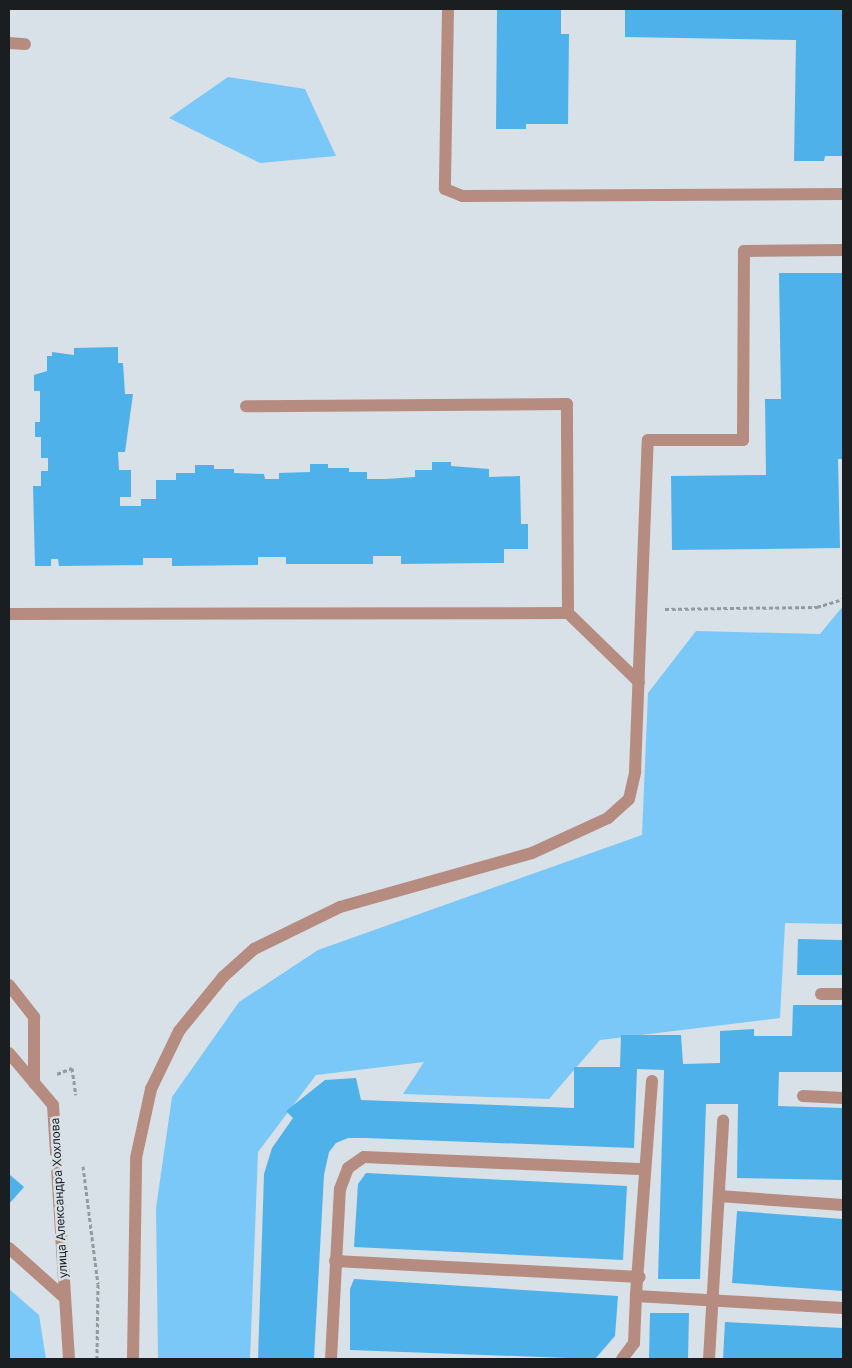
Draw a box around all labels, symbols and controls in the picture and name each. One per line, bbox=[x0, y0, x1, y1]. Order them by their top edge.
street label: улица Александра Хохлова bbox=[48, 1117, 70, 1279]

